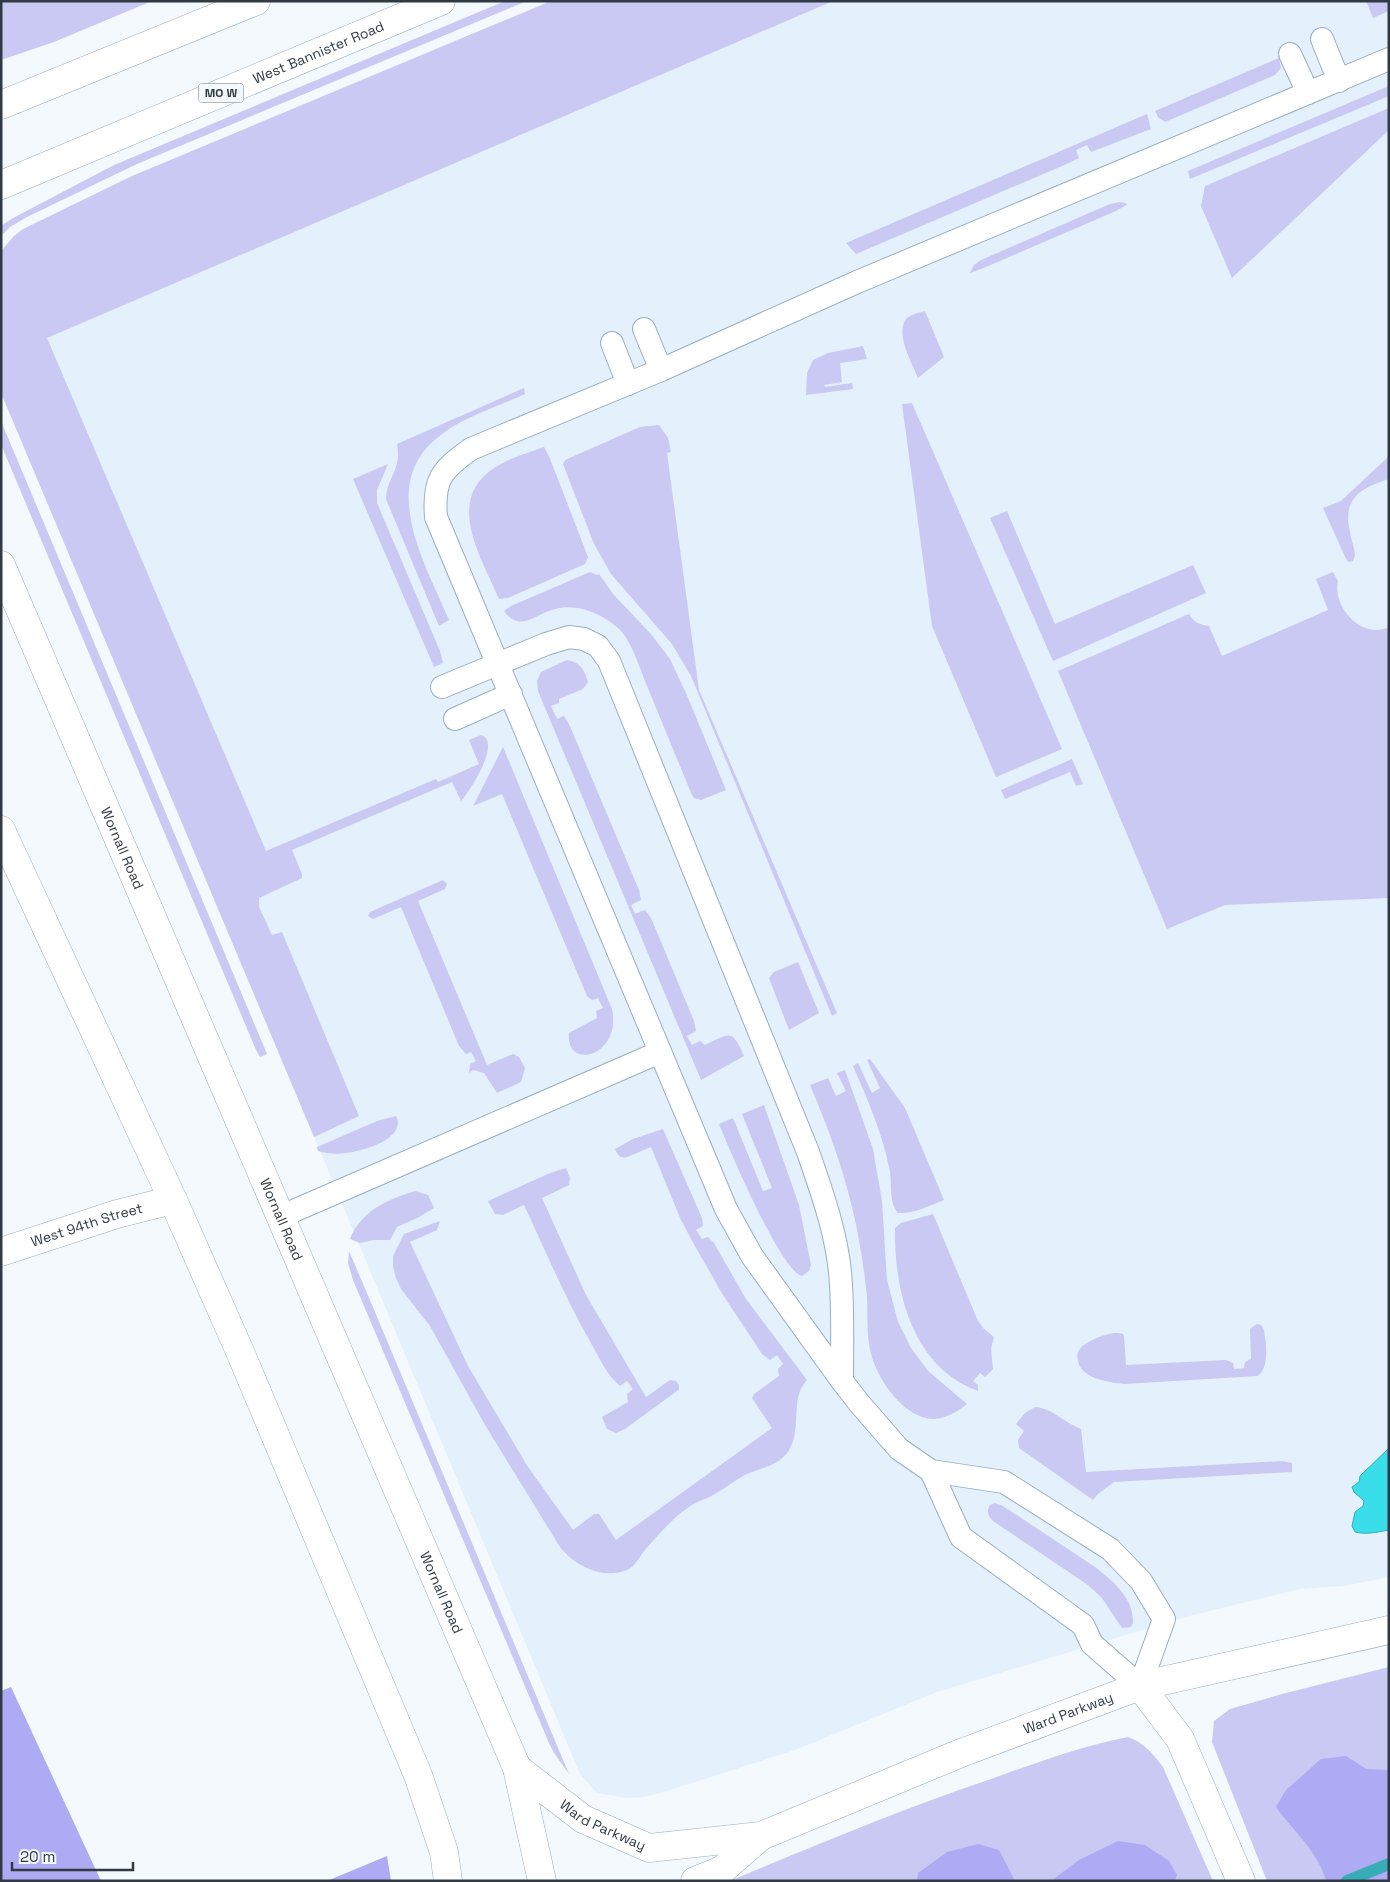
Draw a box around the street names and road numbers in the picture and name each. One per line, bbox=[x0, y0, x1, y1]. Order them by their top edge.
street label: West Bannister Road bbox=[250, 17, 387, 88]
road number: MO W bbox=[198, 84, 244, 102]
street label: Wornall Road bbox=[97, 804, 148, 892]
street label: Wornall Road bbox=[256, 1176, 307, 1263]
street label: West 94th Street bbox=[28, 1199, 145, 1251]
street label: Wornall Road bbox=[416, 1549, 467, 1636]
street label: Ward Parkway bbox=[1021, 1688, 1116, 1738]
street label: Ward Parkway bbox=[556, 1796, 649, 1855]

